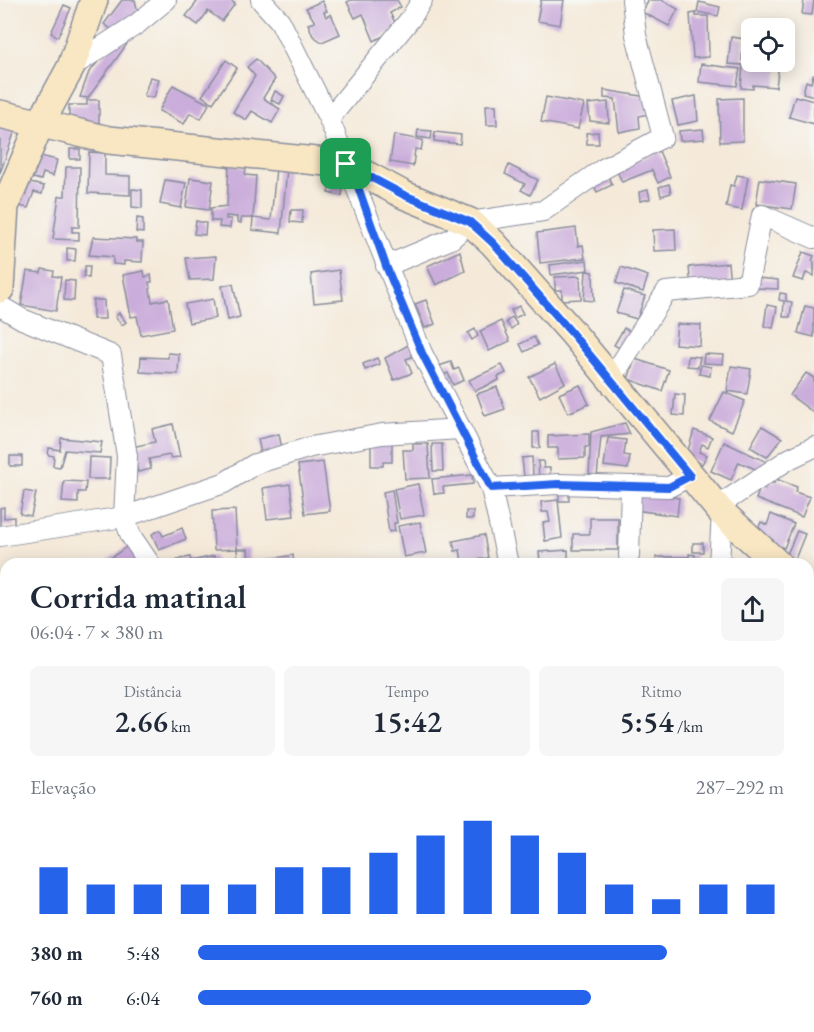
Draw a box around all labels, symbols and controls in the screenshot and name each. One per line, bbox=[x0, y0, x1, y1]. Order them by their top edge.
map controls bbox=[741, 18, 795, 72]
button: locate bbox=[741, 18, 795, 72]
pin bbox=[320, 138, 371, 189]
icon: arrive bbox=[329, 147, 362, 180]
text: Corrida matinal bbox=[30, 575, 246, 618]
button: share bbox=[721, 578, 784, 641]
text: 06:04 · 7 × 380 m bbox=[30, 619, 163, 645]
text: Distância bbox=[124, 681, 182, 702]
text: Tempo bbox=[385, 681, 429, 702]
text: Ritmo bbox=[641, 681, 682, 702]
text: 2.66 bbox=[114, 702, 168, 741]
text: 15:42 bbox=[372, 702, 442, 741]
text: 5:54 bbox=[619, 702, 674, 741]
text: km bbox=[168, 716, 191, 737]
text: /km bbox=[674, 716, 703, 737]
text: Elevação bbox=[30, 774, 96, 800]
text: 287–292 m bbox=[696, 774, 784, 800]
text: 380 m bbox=[30, 940, 83, 966]
text: 5:48 bbox=[126, 940, 160, 966]
text: 760 m bbox=[30, 985, 83, 1011]
text: 6:04 bbox=[126, 985, 160, 1011]

